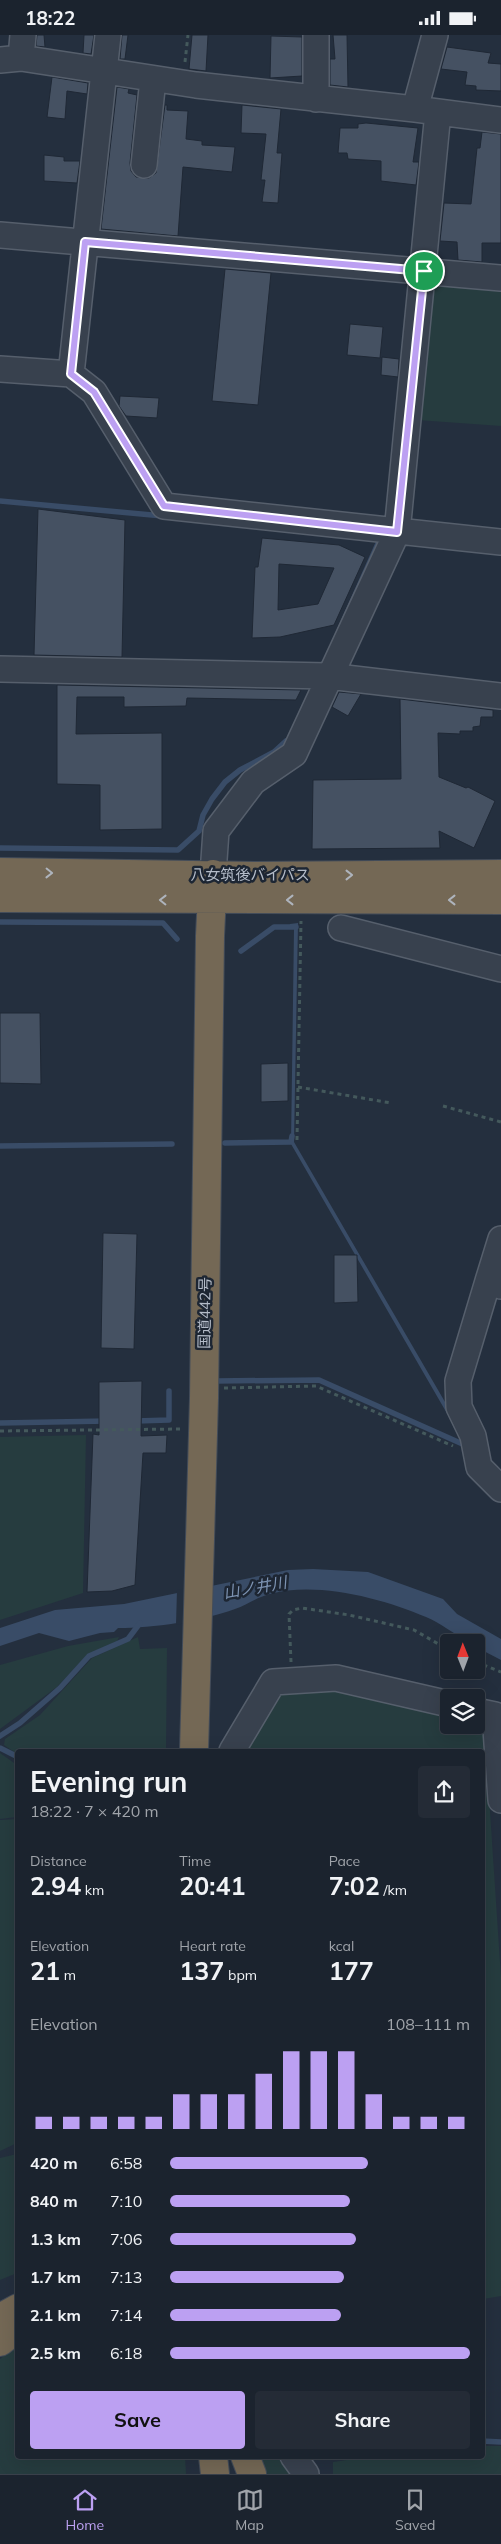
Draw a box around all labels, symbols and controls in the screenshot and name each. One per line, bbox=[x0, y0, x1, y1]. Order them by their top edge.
text: 18:22 bbox=[25, 6, 75, 30]
pin bbox=[403, 250, 445, 292]
icon: arrive bbox=[410, 257, 438, 285]
street label: 八女筑後バイパス bbox=[190, 865, 310, 884]
one-way arrow bbox=[45, 868, 53, 878]
one-way arrow bbox=[346, 870, 353, 880]
one-way arrow bbox=[159, 895, 166, 905]
one-way arrow bbox=[286, 895, 294, 905]
one-way arrow bbox=[448, 895, 456, 905]
street label: 国道442号 bbox=[194, 1277, 215, 1349]
water label: 山ノ井川 bbox=[222, 1571, 290, 1602]
north arrow bbox=[440, 1634, 485, 1679]
map controls bbox=[440, 1634, 485, 1734]
button: layers bbox=[440, 1689, 485, 1734]
text: Evening run bbox=[30, 1764, 187, 1799]
button: share bbox=[418, 1766, 470, 1818]
text: 18:22 · 7 × 420 m bbox=[30, 1801, 159, 1821]
text: Distance bbox=[30, 1852, 87, 1870]
text: Time bbox=[179, 1852, 211, 1870]
text: Pace bbox=[329, 1852, 360, 1870]
text: 2.94 bbox=[30, 1870, 81, 1901]
text: 20:41 bbox=[179, 1870, 246, 1901]
text: 7:02 bbox=[329, 1870, 380, 1901]
text: km bbox=[81, 1881, 104, 1899]
text: /km bbox=[380, 1881, 407, 1899]
text: Elevation bbox=[30, 1937, 89, 1955]
text: Heart rate bbox=[179, 1937, 246, 1955]
text: kcal bbox=[329, 1937, 354, 1955]
text: 21 bbox=[30, 1955, 60, 1986]
text: 137 bbox=[179, 1955, 224, 1986]
text: 177 bbox=[329, 1955, 374, 1986]
text: m bbox=[60, 1966, 76, 1984]
text: bpm bbox=[224, 1966, 257, 1984]
text: Elevation bbox=[30, 2014, 98, 2034]
text: 108–111 m bbox=[386, 2014, 470, 2034]
text: 420 m bbox=[30, 2153, 78, 2173]
text: 6:58 bbox=[110, 2153, 142, 2173]
text: 840 m bbox=[30, 2191, 78, 2211]
text: 7:10 bbox=[110, 2191, 142, 2211]
text: 1.3 km bbox=[30, 2229, 81, 2249]
text: 7:06 bbox=[110, 2229, 142, 2249]
text: 1.7 km bbox=[30, 2267, 81, 2287]
text: 7:13 bbox=[110, 2267, 142, 2287]
text: 2.1 km bbox=[30, 2305, 81, 2325]
text: 7:14 bbox=[110, 2305, 142, 2325]
text: 2.5 km bbox=[30, 2343, 81, 2363]
text: 6:18 bbox=[110, 2343, 142, 2363]
button: Save bbox=[30, 2391, 245, 2449]
button: Share bbox=[255, 2391, 470, 2449]
tab: Home bbox=[66, 2486, 104, 2534]
tab: Map bbox=[235, 2486, 264, 2534]
tab: Saved bbox=[395, 2486, 435, 2534]

